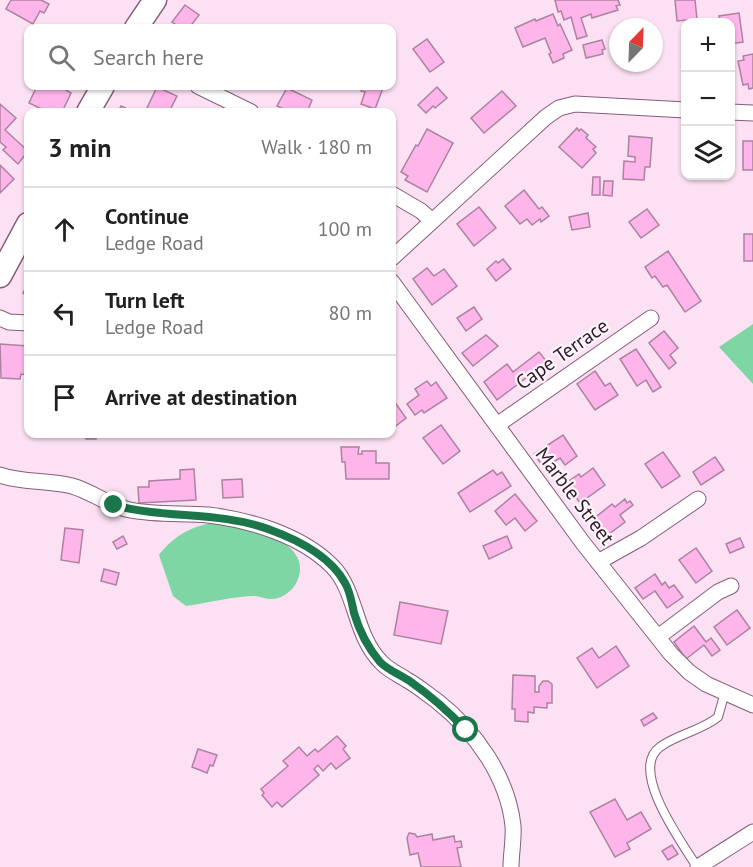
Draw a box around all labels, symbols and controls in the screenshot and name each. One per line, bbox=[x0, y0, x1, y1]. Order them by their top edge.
north arrow bbox=[609, 18, 663, 72]
map controls bbox=[681, 18, 735, 180]
button: + bbox=[681, 18, 735, 72]
search box bbox=[24, 24, 396, 90]
icon: search bbox=[45, 41, 78, 74]
text: Search here bbox=[93, 43, 204, 71]
button: − bbox=[681, 72, 735, 126]
button: layers bbox=[681, 126, 735, 180]
text: 3 min bbox=[48, 131, 111, 164]
text: Walk · 180 m bbox=[261, 134, 372, 160]
text: Continue bbox=[105, 202, 189, 230]
icon: ahead bbox=[48, 213, 81, 246]
text: 100 m bbox=[318, 216, 372, 242]
text: Ledge Road bbox=[105, 230, 204, 256]
text: Turn left bbox=[105, 286, 185, 314]
icon: left bbox=[48, 297, 81, 330]
text: 80 m bbox=[329, 300, 372, 326]
street label: Cape Terrace bbox=[510, 312, 614, 396]
text: Ledge Road bbox=[105, 314, 204, 340]
icon: arrive bbox=[48, 381, 81, 414]
text: Arrive at destination bbox=[105, 383, 297, 411]
street label: Marble Street bbox=[530, 442, 620, 550]
route end bbox=[100, 491, 126, 517]
route start bbox=[452, 716, 478, 742]

